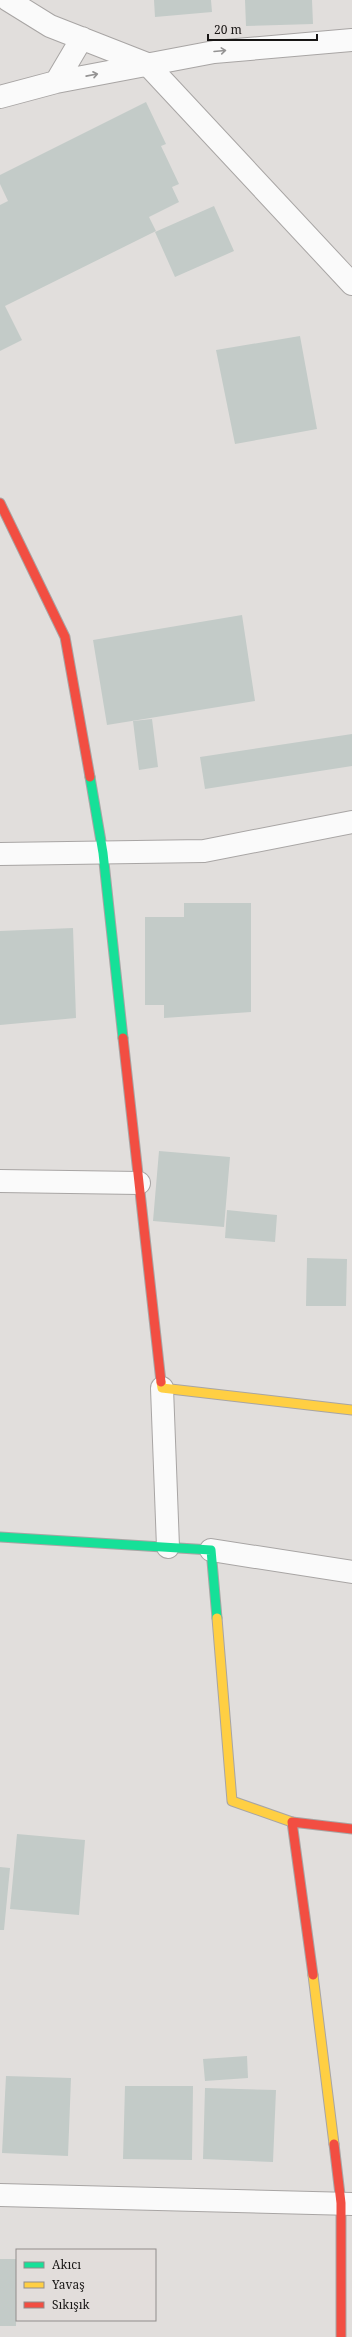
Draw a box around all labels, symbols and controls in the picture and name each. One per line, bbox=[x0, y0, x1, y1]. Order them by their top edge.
scale bar bbox=[208, 16, 317, 42]
text: 20 m bbox=[214, 21, 242, 38]
one-way arrow bbox=[213, 48, 226, 55]
one-way arrow bbox=[85, 70, 98, 78]
legend bbox=[16, 2249, 156, 2321]
text: Akıcı bbox=[52, 2256, 81, 2273]
text: Yavaş bbox=[51, 2276, 85, 2293]
text: Sıkışık bbox=[52, 2296, 90, 2313]

